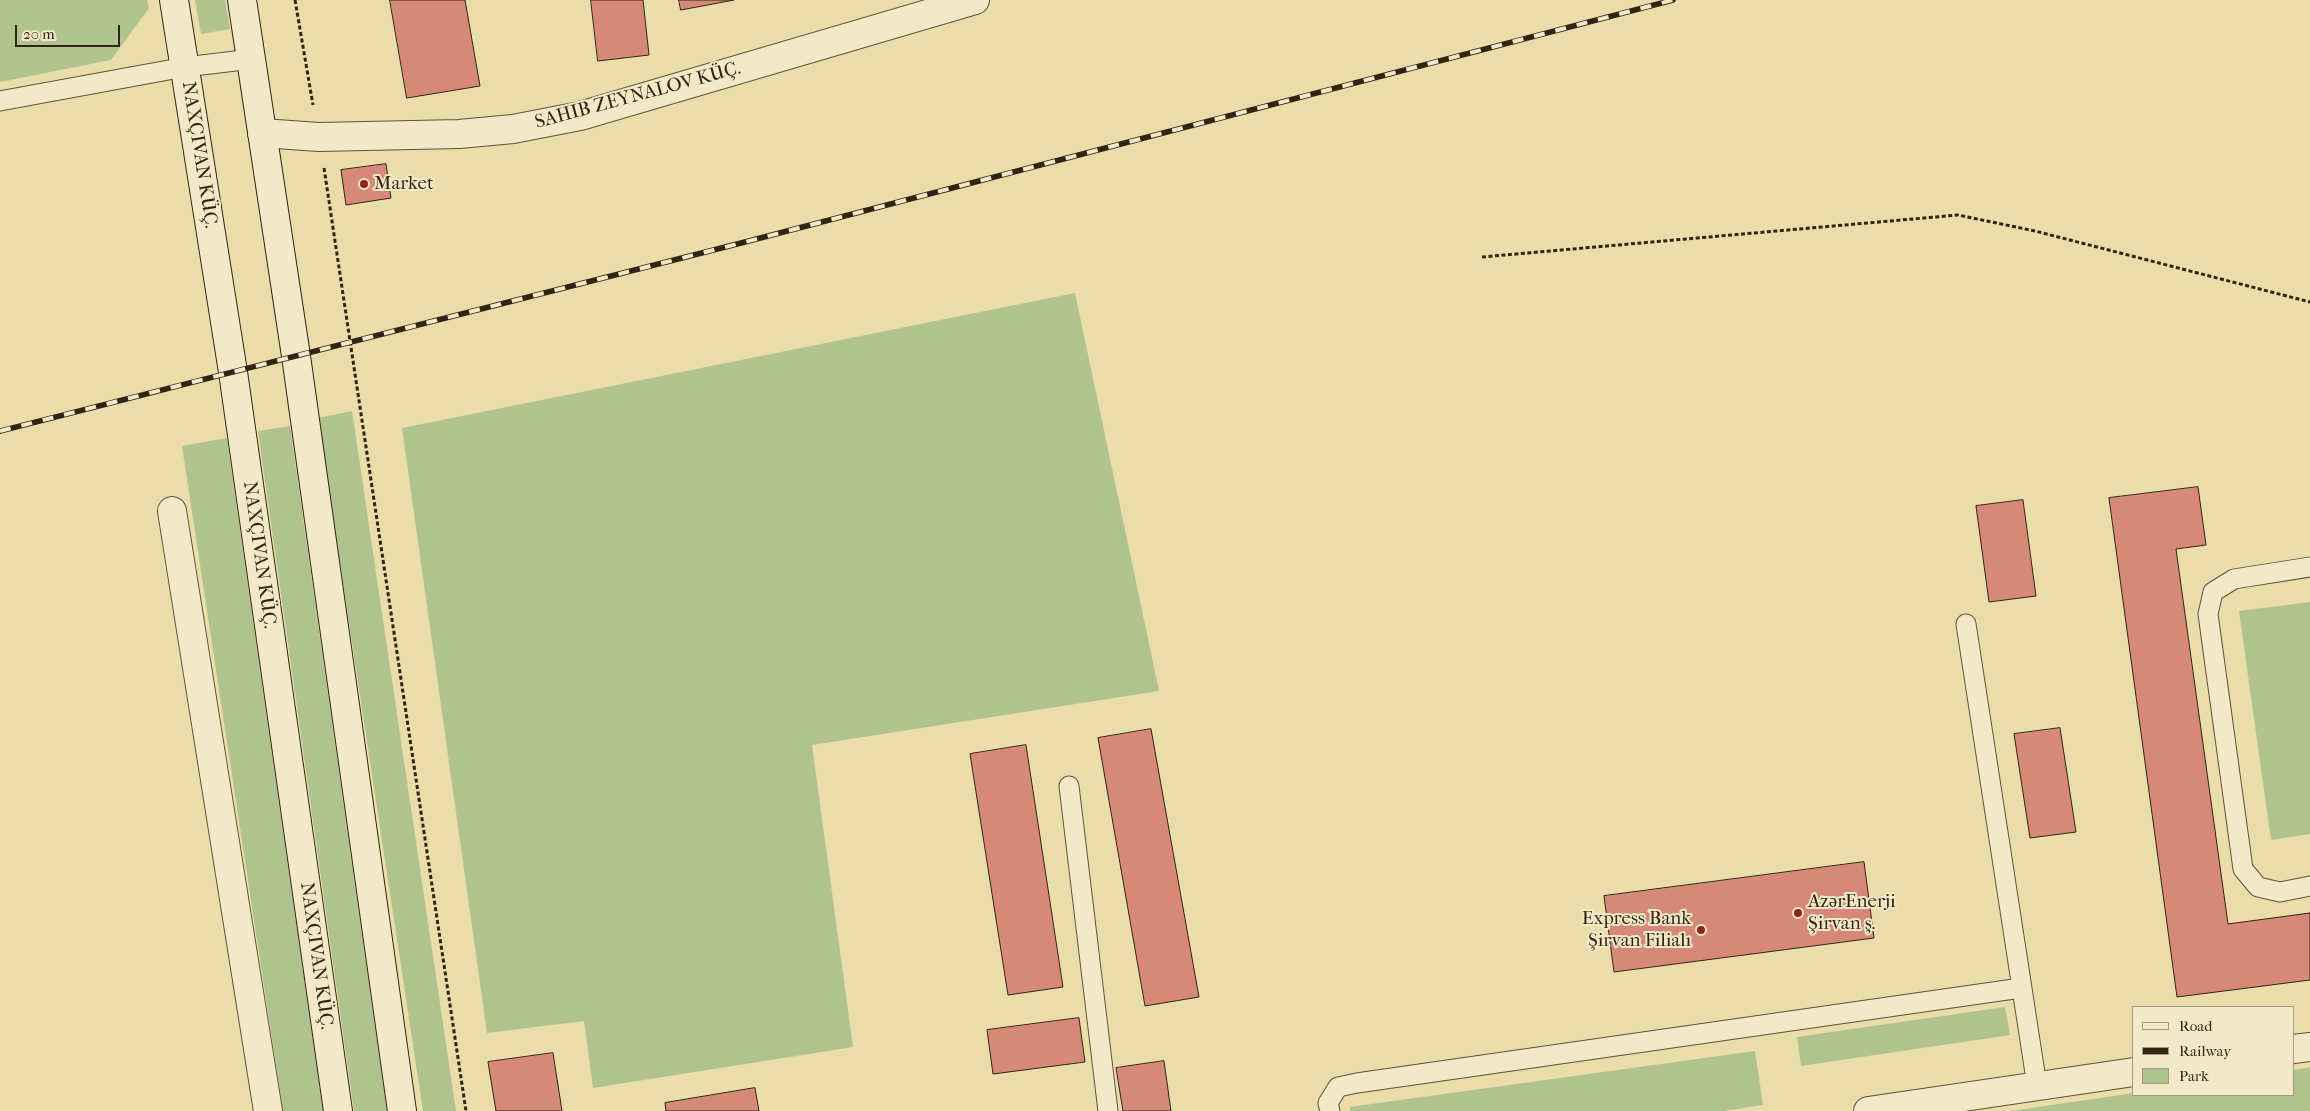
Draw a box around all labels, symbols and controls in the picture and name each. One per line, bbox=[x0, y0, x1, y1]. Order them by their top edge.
scale bar bbox=[18, 15, 122, 47]
text: 20 m bbox=[23, 25, 55, 43]
street label: SAHIB ZEYNALOV KÜÇ. bbox=[533, 58, 743, 134]
street label: NAXÇIVAN KÜÇ. bbox=[176, 80, 222, 230]
place label: Market bbox=[374, 173, 434, 195]
marker: Market bbox=[358, 178, 370, 190]
street label: NAXÇIVAN KÜÇ. bbox=[237, 480, 281, 630]
street label: NAXÇIVAN KÜÇ. bbox=[294, 881, 338, 1031]
place label: AzərEnerji Şirvan ş. bbox=[1808, 891, 1896, 935]
marker: AzərEnerji Şirvan ş. bbox=[1792, 907, 1804, 919]
place label: Express Bank Şirvan Filialı bbox=[1582, 908, 1691, 952]
marker: Express Bank Şirvan Filialı bbox=[1695, 924, 1707, 936]
legend bbox=[2132, 1006, 2295, 1096]
text: Road bbox=[2179, 1017, 2212, 1035]
text: Railway bbox=[2179, 1042, 2231, 1060]
text: Park bbox=[2179, 1067, 2209, 1085]

